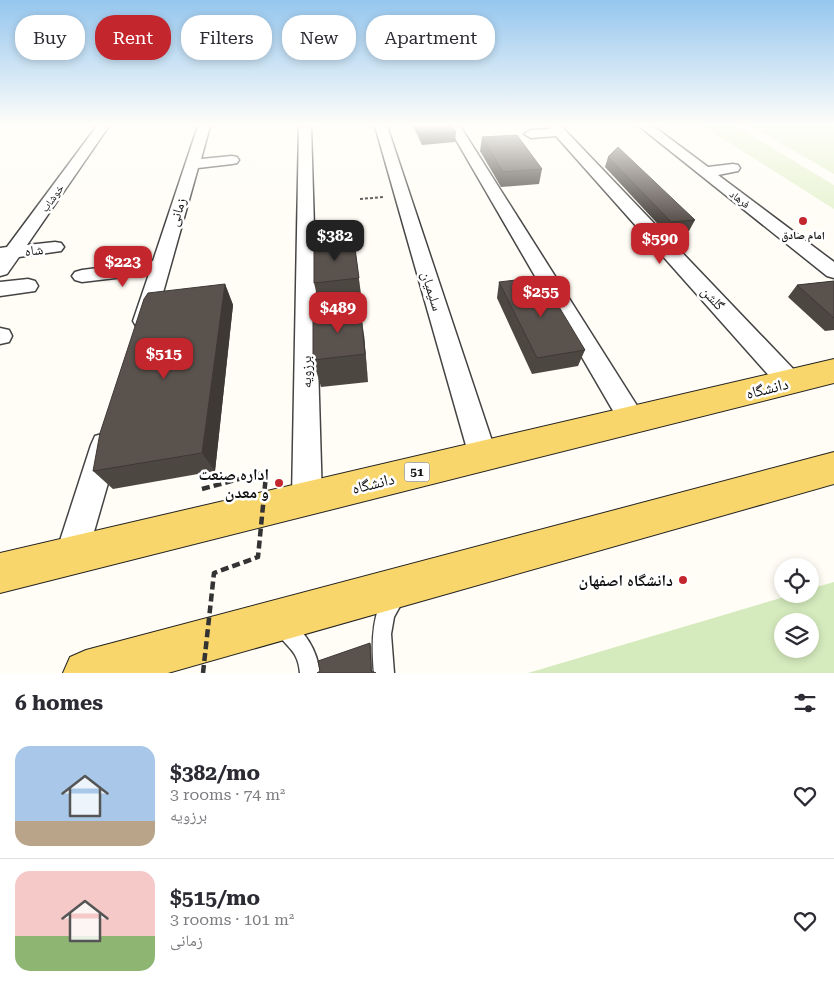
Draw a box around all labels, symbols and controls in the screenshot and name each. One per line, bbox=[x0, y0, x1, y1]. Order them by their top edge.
chip: Buy bbox=[15, 15, 85, 60]
chip: Rent bbox=[95, 15, 171, 60]
chip: Filters bbox=[181, 15, 272, 60]
chip: New bbox=[282, 15, 356, 60]
chip: Apartment bbox=[366, 15, 495, 60]
street label: خوشاب bbox=[38, 182, 67, 215]
street label: فرهاد bbox=[727, 187, 753, 212]
street label: زمانی bbox=[165, 196, 190, 228]
marker: امام صادق bbox=[797, 215, 809, 227]
pin: $382 bbox=[305, 220, 365, 262]
pin: $590 bbox=[630, 222, 690, 265]
text: $382 bbox=[317, 226, 353, 245]
text: $590 bbox=[642, 229, 678, 248]
place label: امام صادق bbox=[781, 229, 825, 243]
street label: شاه bbox=[24, 241, 44, 259]
pin: $223 bbox=[93, 246, 153, 288]
text: $223 bbox=[105, 252, 141, 271]
street label: سلیمیان bbox=[418, 269, 446, 313]
pin: $255 bbox=[511, 276, 571, 318]
text: $255 bbox=[523, 282, 559, 301]
street label: گلشن bbox=[697, 283, 728, 314]
pin: $489 bbox=[308, 292, 368, 334]
text: $489 bbox=[320, 298, 356, 317]
pin: $515 bbox=[134, 338, 194, 380]
text: $515 bbox=[146, 344, 182, 363]
street label: برزویه bbox=[298, 356, 315, 388]
street label: دانشگاه bbox=[744, 374, 790, 403]
road number: 51 bbox=[404, 462, 430, 482]
place label: اداره صنعت و معدن bbox=[198, 465, 269, 502]
street label: دانشگاه bbox=[350, 469, 396, 498]
marker: اداره صنعت و معدن bbox=[273, 477, 285, 489]
map controls bbox=[774, 558, 819, 658]
button: locate bbox=[774, 558, 819, 603]
place label: دانشگاه اصفهان bbox=[579, 571, 673, 590]
marker: دانشگاه اصفهان bbox=[677, 574, 689, 586]
button: layers bbox=[774, 613, 819, 658]
icon: filters bbox=[791, 689, 819, 717]
text: 6 homes bbox=[15, 691, 103, 715]
text: $382/mo bbox=[170, 761, 260, 785]
icon: home bbox=[55, 766, 115, 826]
icon: heart bbox=[791, 782, 819, 810]
text: 3 rooms · 74 m² bbox=[170, 785, 285, 804]
text: برزویه bbox=[170, 806, 207, 825]
text: $515/mo bbox=[170, 886, 260, 910]
icon: home bbox=[55, 891, 115, 951]
icon: heart bbox=[791, 907, 819, 935]
text: 3 rooms · 101 m² bbox=[170, 910, 294, 929]
text: زمانی bbox=[170, 931, 203, 950]

